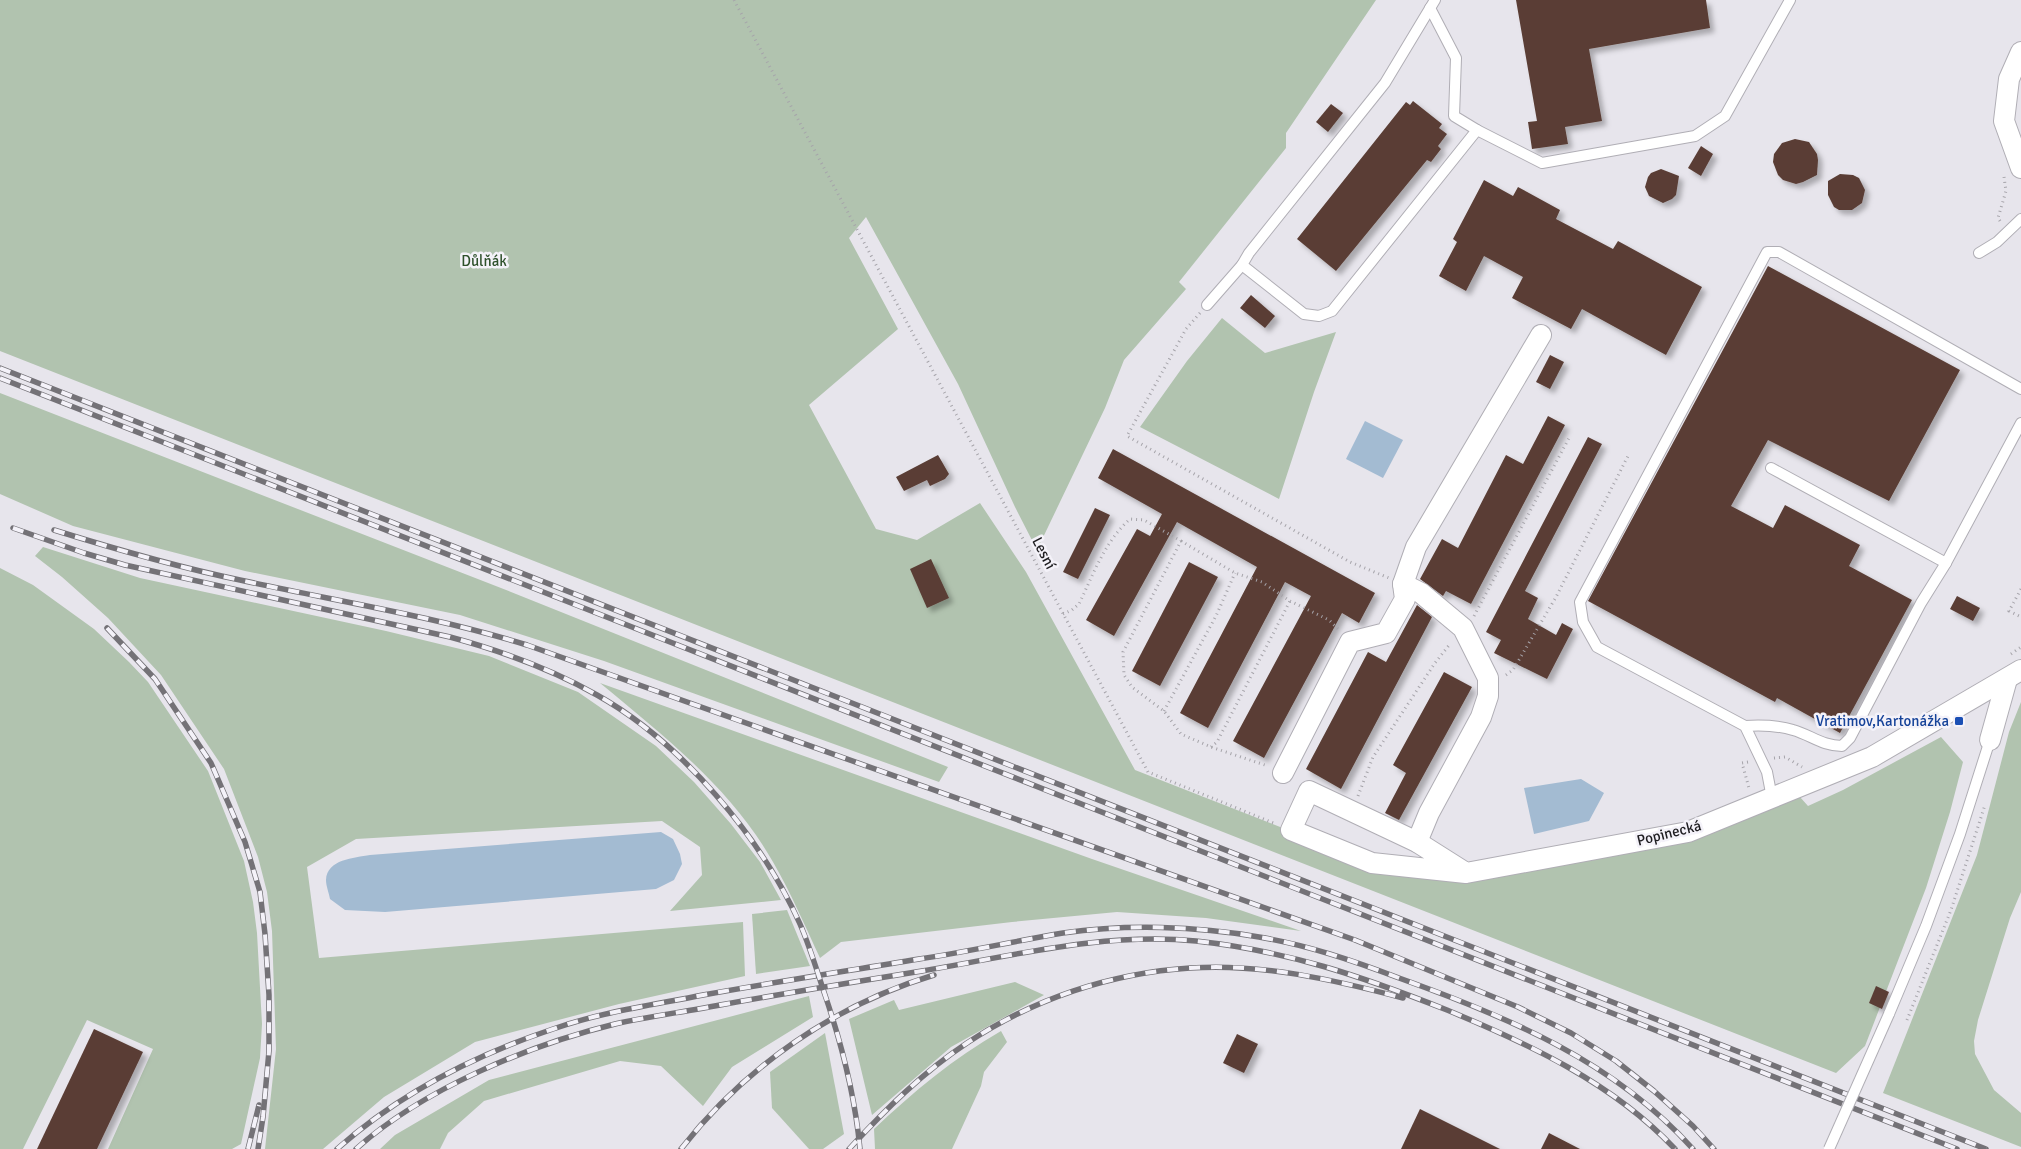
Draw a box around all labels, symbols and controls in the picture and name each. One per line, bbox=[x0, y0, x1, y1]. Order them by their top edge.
park label: Důlňák bbox=[461, 252, 507, 270]
street label: Lesní bbox=[1028, 534, 1060, 572]
place label: Vratimov,Kartonážka bbox=[1816, 712, 1949, 730]
marker: Vratimov,Kartonážka bbox=[1953, 715, 1965, 727]
street label: Popinecká bbox=[1635, 816, 1703, 850]

